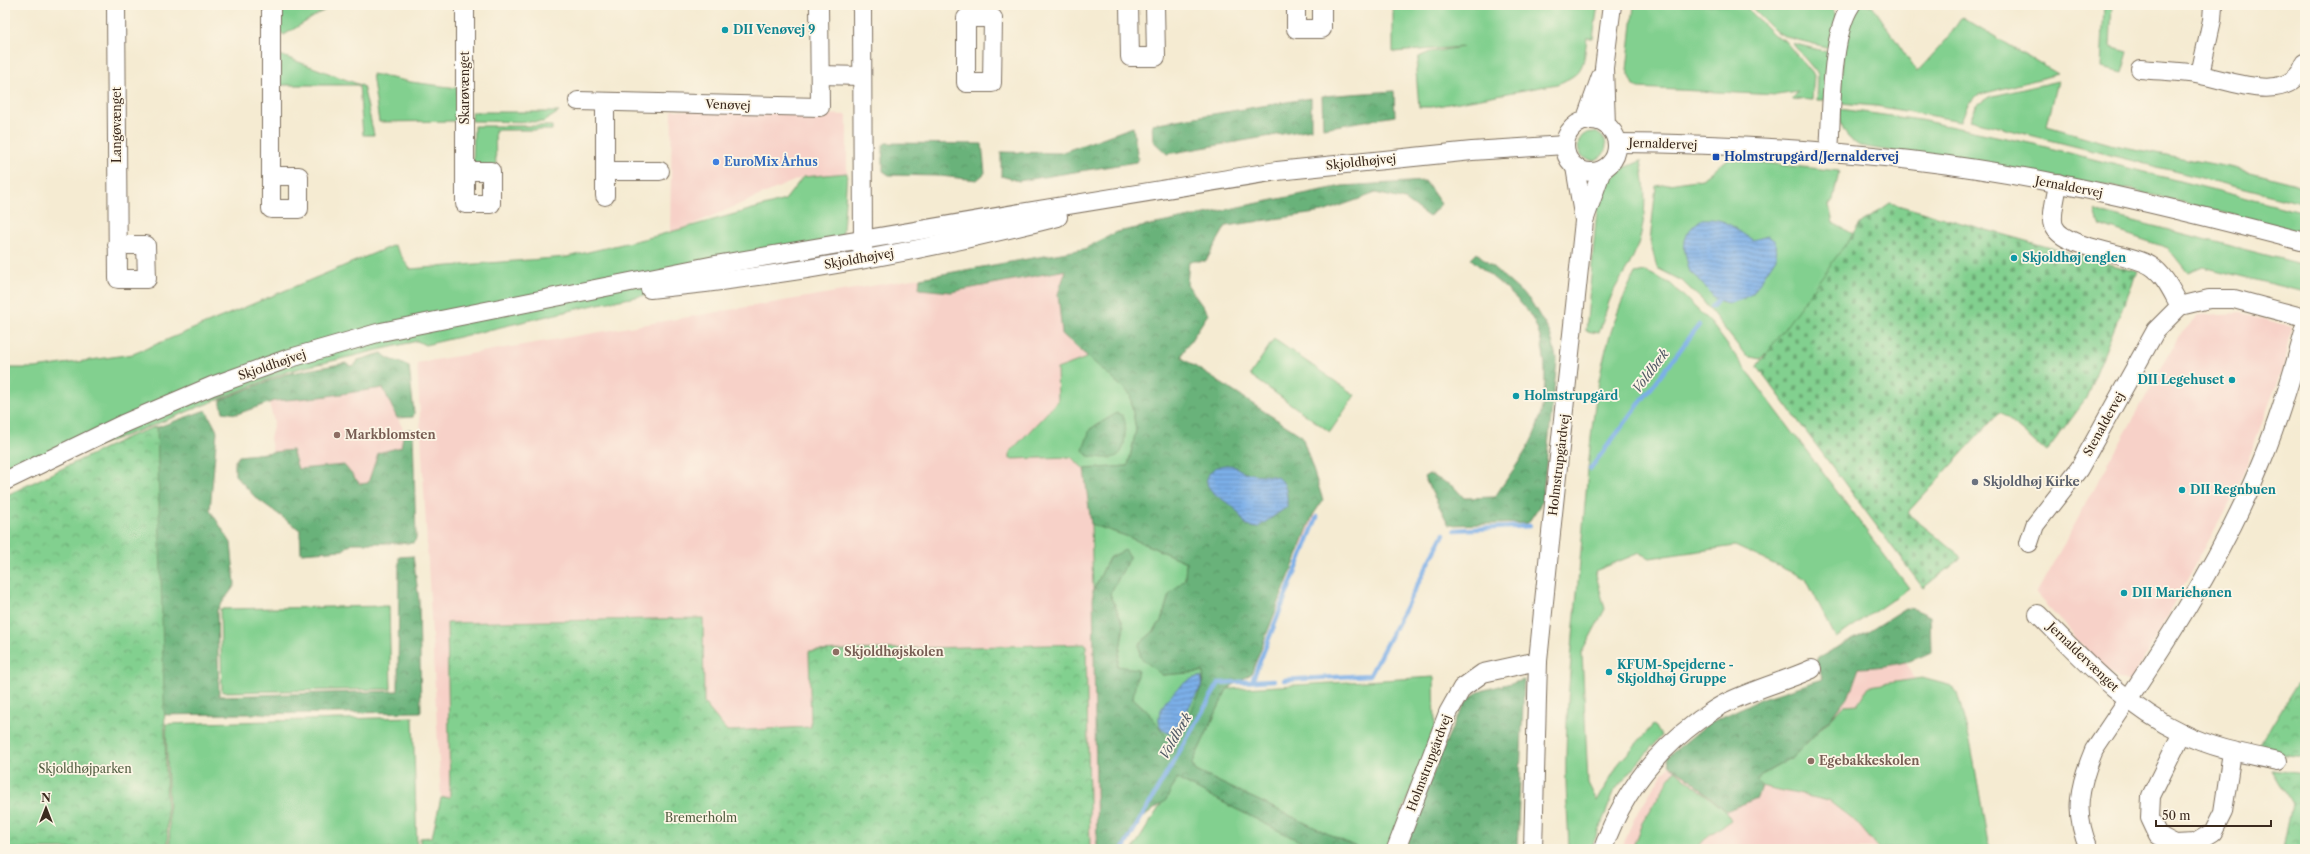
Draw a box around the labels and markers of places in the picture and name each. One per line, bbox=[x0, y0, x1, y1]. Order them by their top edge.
place label: DII Venøvej 9 bbox=[733, 22, 815, 37]
marker: DII Venøvej 9 bbox=[720, 25, 730, 35]
place label: Holmstrupgård/Jernaldervej bbox=[1724, 149, 1899, 164]
marker: Holmstrupgård/Jernaldervej bbox=[1711, 152, 1721, 162]
place label: EuroMix Århus bbox=[724, 153, 818, 169]
marker: EuroMix Århus bbox=[711, 157, 721, 167]
place label: Skjoldhøj englen bbox=[2022, 250, 2127, 265]
marker: Skjoldhøj englen bbox=[2009, 253, 2019, 263]
place label: DII Legehuset bbox=[2137, 372, 2224, 387]
marker: DII Legehuset bbox=[2227, 375, 2237, 385]
place label: Holmstrupgård bbox=[1524, 388, 1618, 403]
marker: Holmstrupgård bbox=[1511, 391, 1521, 401]
place label: Markblomsten bbox=[345, 427, 436, 442]
marker: Markblomsten bbox=[332, 430, 342, 440]
place label: Skjoldhøj Kirke bbox=[1983, 474, 2080, 489]
marker: Skjoldhøj Kirke bbox=[1970, 477, 1980, 487]
place label: DII Regnbuen bbox=[2190, 482, 2277, 497]
marker: DII Regnbuen bbox=[2177, 485, 2187, 495]
place label: DII Mariehønen bbox=[2132, 585, 2233, 600]
marker: DII Mariehønen bbox=[2119, 588, 2129, 598]
place label: Skjoldhøjskolen bbox=[844, 644, 944, 659]
marker: Skjoldhøjskolen bbox=[831, 647, 841, 657]
place label: KFUM-Spejderne - Skjoldhøj Gruppe bbox=[1617, 657, 1734, 686]
marker: KFUM-Spejderne - Skjoldhøj Gruppe bbox=[1604, 667, 1614, 677]
place label: Egebakkeskolen bbox=[1819, 753, 1920, 768]
marker: Egebakkeskolen bbox=[1806, 756, 1816, 766]

